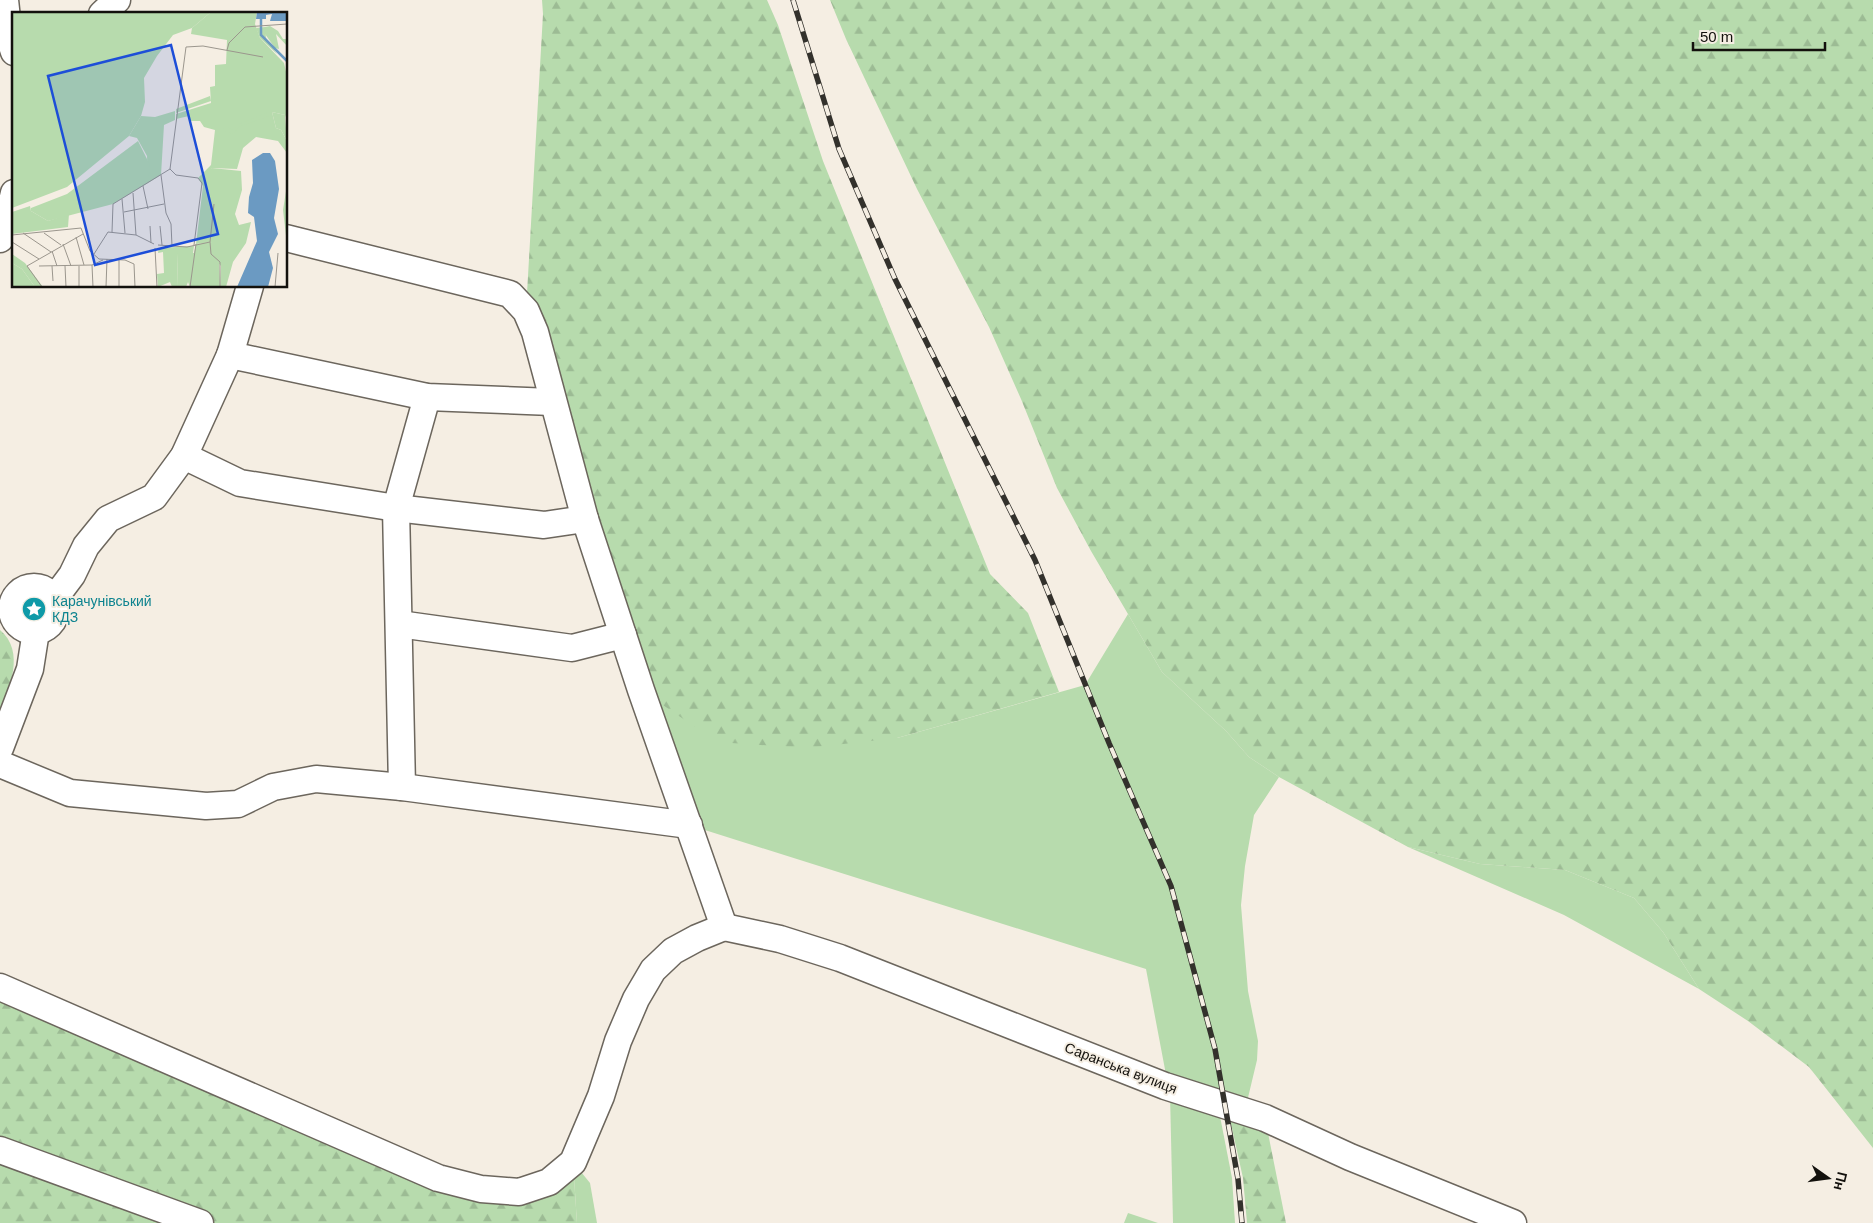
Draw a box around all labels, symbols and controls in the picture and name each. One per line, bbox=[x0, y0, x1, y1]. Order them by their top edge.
inset map bbox=[12, 12, 288, 288]
scale bar bbox=[1693, 20, 1826, 52]
text: 50 m bbox=[1700, 28, 1733, 45]
place label: Карачунівський КДЗ bbox=[52, 593, 152, 625]
place icon: Карачунівський КДЗ bbox=[21, 596, 47, 622]
street label: Саранська вулиця bbox=[1063, 1039, 1179, 1097]
north arrow bbox=[1803, 1153, 1853, 1203]
text: Пн bbox=[1831, 1170, 1851, 1192]

